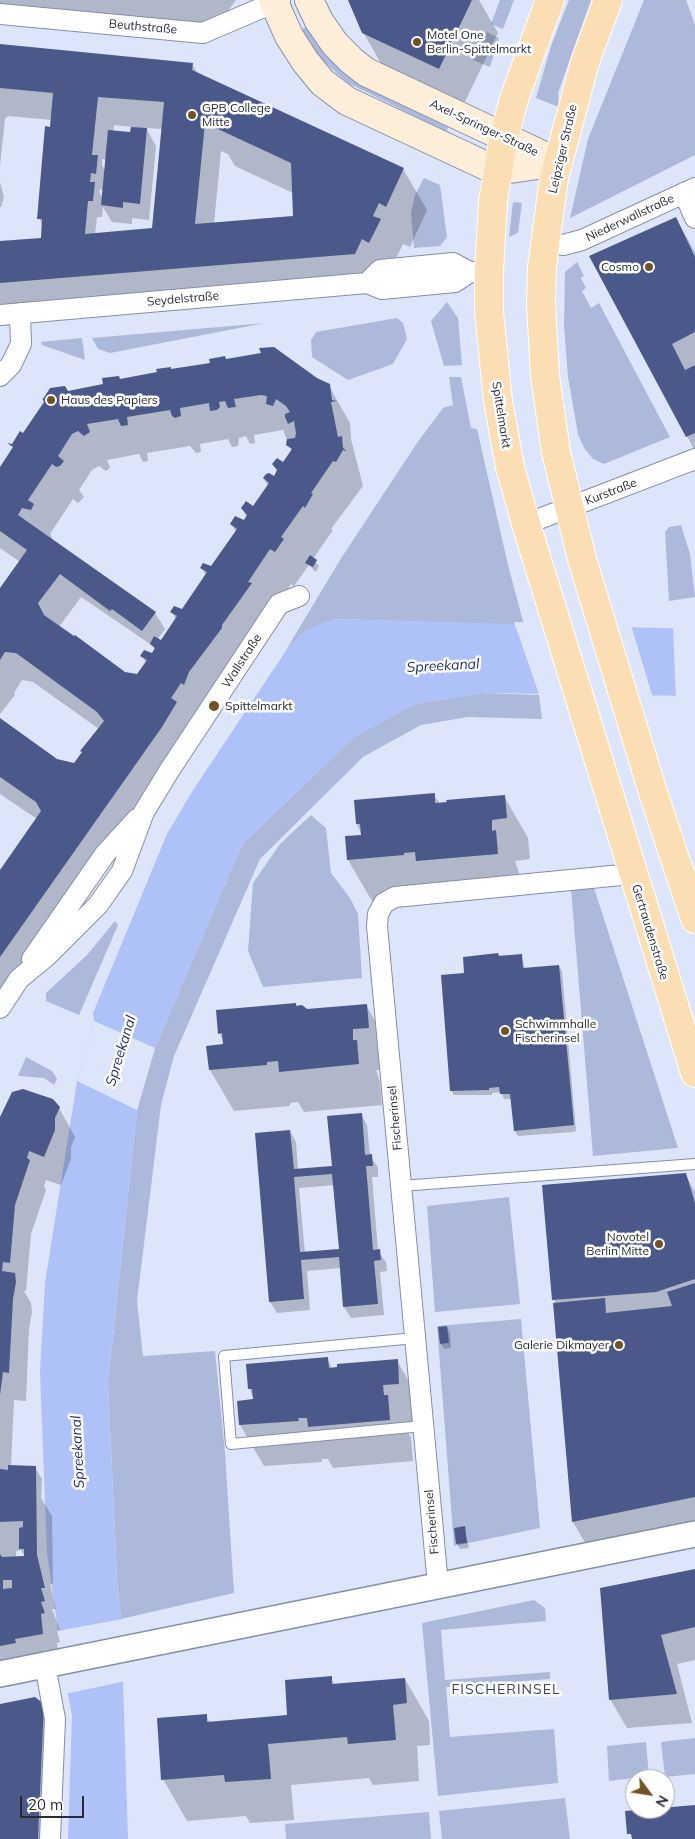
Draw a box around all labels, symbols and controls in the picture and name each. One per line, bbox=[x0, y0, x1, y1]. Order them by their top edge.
street label: Beuthstraße bbox=[108, 17, 178, 37]
place label: Motel One Berlin-Spittelmarkt bbox=[427, 28, 531, 56]
marker: Motel One Berlin-Spittelmarkt bbox=[411, 36, 423, 48]
street label: Axel-Springer-Straße bbox=[427, 97, 541, 159]
place label: GPB College Mitte bbox=[202, 101, 271, 129]
street label: Leipziger Straße bbox=[546, 103, 580, 195]
marker: GPB College Mitte bbox=[186, 109, 198, 121]
street label: Niederwallstraße bbox=[584, 191, 676, 245]
place label: Cosmo bbox=[601, 260, 639, 274]
marker: Cosmo bbox=[643, 261, 655, 273]
street label: Seydelstraße bbox=[146, 289, 220, 309]
street label: Spittelmarkt bbox=[489, 381, 513, 449]
place label: Haus des Papiers bbox=[61, 393, 158, 407]
marker: Haus des Papiers bbox=[45, 394, 57, 406]
street label: Kurstraße bbox=[583, 476, 639, 508]
street label: Wallstraße bbox=[219, 631, 265, 691]
water label: Spreekanal bbox=[406, 656, 480, 676]
marker: Spittelmarkt bbox=[207, 699, 221, 713]
place label: Spittelmarkt bbox=[225, 699, 292, 713]
street label: Gertraudenstraße bbox=[629, 883, 671, 981]
water label: Spreekanal bbox=[102, 1014, 140, 1088]
place label: Schwimmhalle Fischerinsel bbox=[515, 1017, 596, 1045]
marker: Schwimmhalle Fischerinsel bbox=[499, 1025, 511, 1037]
street label: Fischerinsel bbox=[385, 1085, 405, 1151]
place label: Novotel Berlin Mitte bbox=[586, 1230, 649, 1258]
marker: Novotel Berlin Mitte bbox=[653, 1238, 665, 1250]
place label: Galerie Dikmayer bbox=[514, 1338, 609, 1352]
marker: Galerie Dikmayer bbox=[613, 1339, 625, 1351]
water label: Spreekanal bbox=[68, 1415, 88, 1489]
street label: Fischerinsel bbox=[422, 1489, 442, 1555]
district label: FISCHERINSEL bbox=[450, 1682, 562, 1698]
north arrow bbox=[625, 1769, 675, 1819]
scale bar bbox=[22, 1786, 86, 1818]
text: N bbox=[652, 1792, 672, 1810]
text: 20 m bbox=[28, 1795, 63, 1814]

